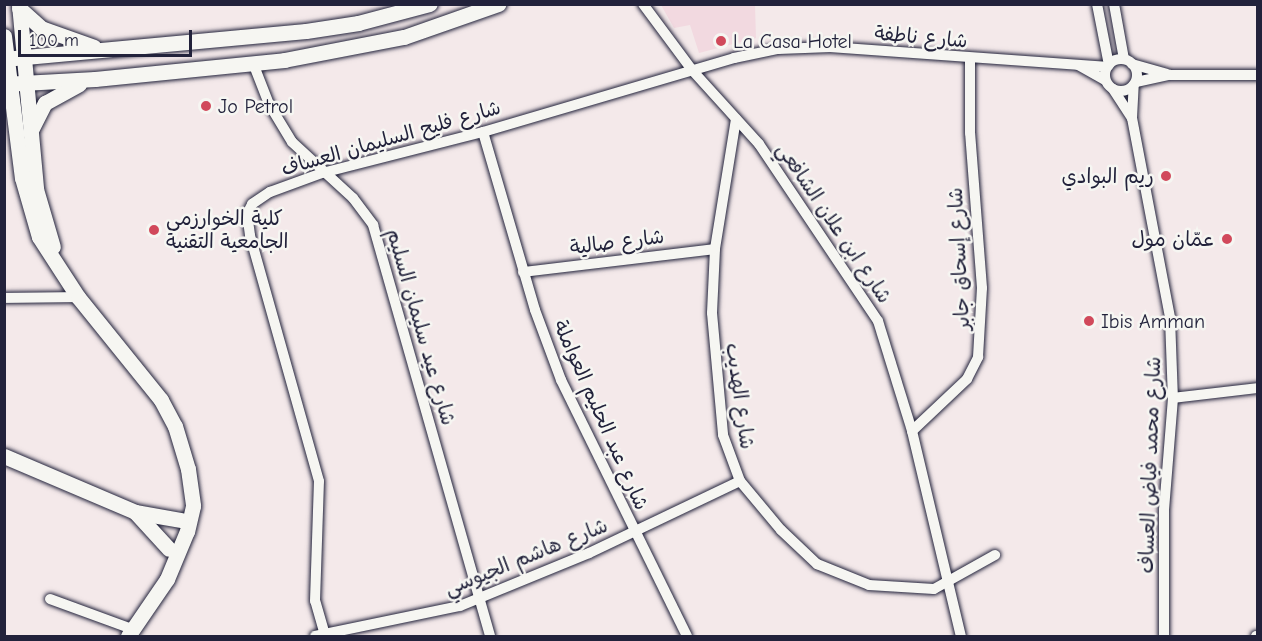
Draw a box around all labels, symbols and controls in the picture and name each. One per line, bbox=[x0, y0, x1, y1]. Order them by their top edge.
scale bar bbox=[21, 18, 195, 56]
street label: شارع ناطفة bbox=[873, 21, 969, 53]
place label: La Casa Hotel bbox=[733, 29, 852, 53]
text: 100 m bbox=[29, 30, 79, 51]
marker: La Casa Hotel bbox=[714, 34, 728, 48]
place label: Jo Petrol bbox=[218, 94, 293, 118]
street label: شارع فليح السليمان العساف bbox=[279, 95, 503, 181]
marker: Jo Petrol bbox=[199, 99, 213, 113]
street label: شارع ابن علان الشافعي bbox=[771, 138, 897, 308]
place label: ريم البوادي bbox=[1062, 164, 1154, 188]
marker: ريم البوادي bbox=[1159, 169, 1173, 183]
street label: شارع إسحاق جابر bbox=[943, 187, 975, 331]
place label: كلية الخوارزمي الجامعية التقنية bbox=[166, 207, 288, 254]
marker: كلية الخوارزمي الجامعية التقنية bbox=[147, 223, 161, 237]
street label: شارع صالية bbox=[569, 224, 665, 260]
street label: شارع عيد سليمان السليم bbox=[381, 226, 461, 428]
place label: عمّان مول bbox=[1132, 227, 1215, 251]
marker: عمّان مول bbox=[1220, 232, 1234, 246]
place label: Ibis Amman bbox=[1101, 309, 1205, 333]
marker: Ibis Amman bbox=[1082, 314, 1096, 328]
street label: شارع عبد الحليم العواملة bbox=[548, 316, 654, 514]
street label: شارع الهديب bbox=[721, 341, 759, 451]
street label: شارع محمد فياض العساف bbox=[1134, 356, 1166, 574]
street label: شارع هاشم الجيوسي bbox=[441, 513, 611, 601]

